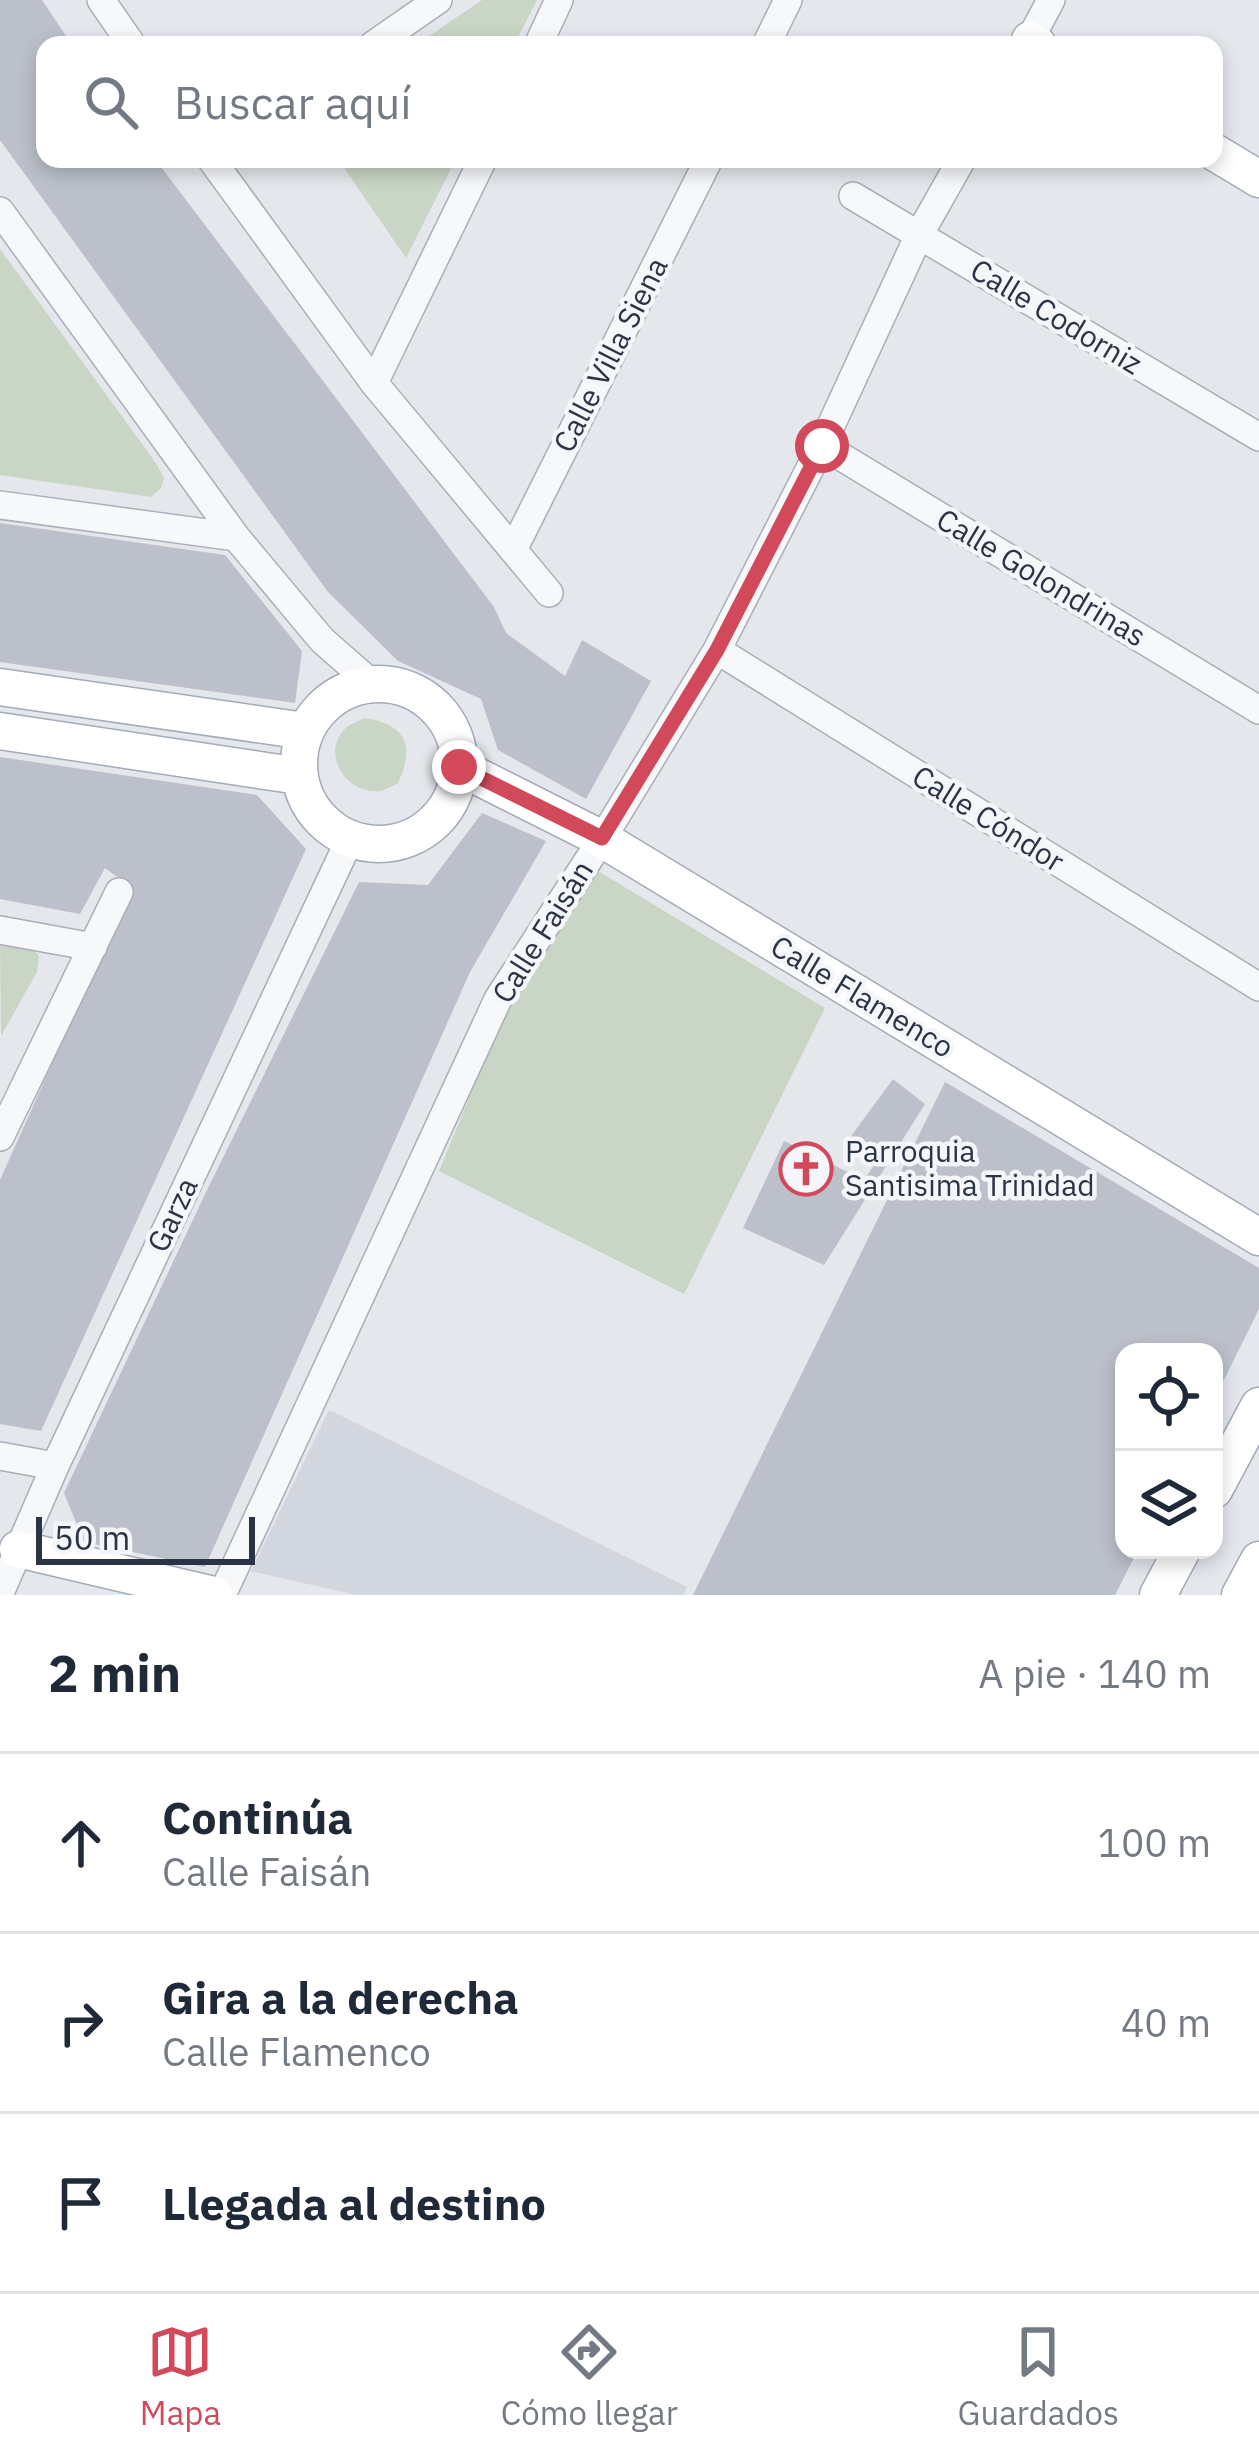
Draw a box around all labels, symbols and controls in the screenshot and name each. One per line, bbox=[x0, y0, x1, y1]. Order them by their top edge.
search box bbox=[36, 36, 1223, 168]
icon: search bbox=[78, 69, 144, 135]
text: Buscar aquí bbox=[174, 73, 412, 131]
street label: Calle Codorniz bbox=[964, 249, 1150, 382]
street label: Calle Villa Siena bbox=[544, 250, 676, 458]
route start bbox=[795, 419, 849, 473]
street label: Calle Golondrinas bbox=[930, 499, 1154, 655]
route end bbox=[432, 740, 486, 794]
street label: Calle Cóndor bbox=[906, 756, 1072, 880]
street label: Calle Faisán bbox=[482, 853, 601, 1010]
street label: Calle Flamenco bbox=[764, 926, 961, 1066]
place label: Parroquia Santisima Trinidad bbox=[845, 1131, 1095, 1204]
church icon: Parroquia Santisima Trinidad bbox=[778, 1141, 834, 1197]
street label: Garza bbox=[138, 1171, 206, 1258]
map controls bbox=[1115, 1343, 1223, 1559]
button: locate bbox=[1115, 1343, 1223, 1451]
button: layers bbox=[1115, 1451, 1223, 1559]
scale bar bbox=[36, 1511, 255, 1564]
text: 50 m bbox=[54, 1516, 130, 1559]
text: 2 min bbox=[48, 1640, 181, 1706]
text: A pie · 140 m bbox=[978, 1648, 1211, 1699]
text: Continúa bbox=[162, 1788, 353, 1846]
icon: ahead bbox=[48, 1810, 114, 1876]
text: 100 m bbox=[1098, 1817, 1211, 1868]
text: Calle Faisán bbox=[162, 1846, 371, 1897]
text: Gira a la derecha bbox=[162, 1968, 519, 2026]
icon: right bbox=[48, 1990, 114, 2056]
text: 40 m bbox=[1121, 1997, 1211, 2048]
text: Calle Flamenco bbox=[162, 2026, 431, 2077]
icon: arrive bbox=[48, 2170, 114, 2236]
text: Llegada al destino bbox=[162, 2174, 546, 2232]
tab: Mapa bbox=[140, 2319, 221, 2434]
tab: Cómo llegar bbox=[501, 2319, 678, 2434]
tab: Guardados bbox=[957, 2319, 1119, 2434]

